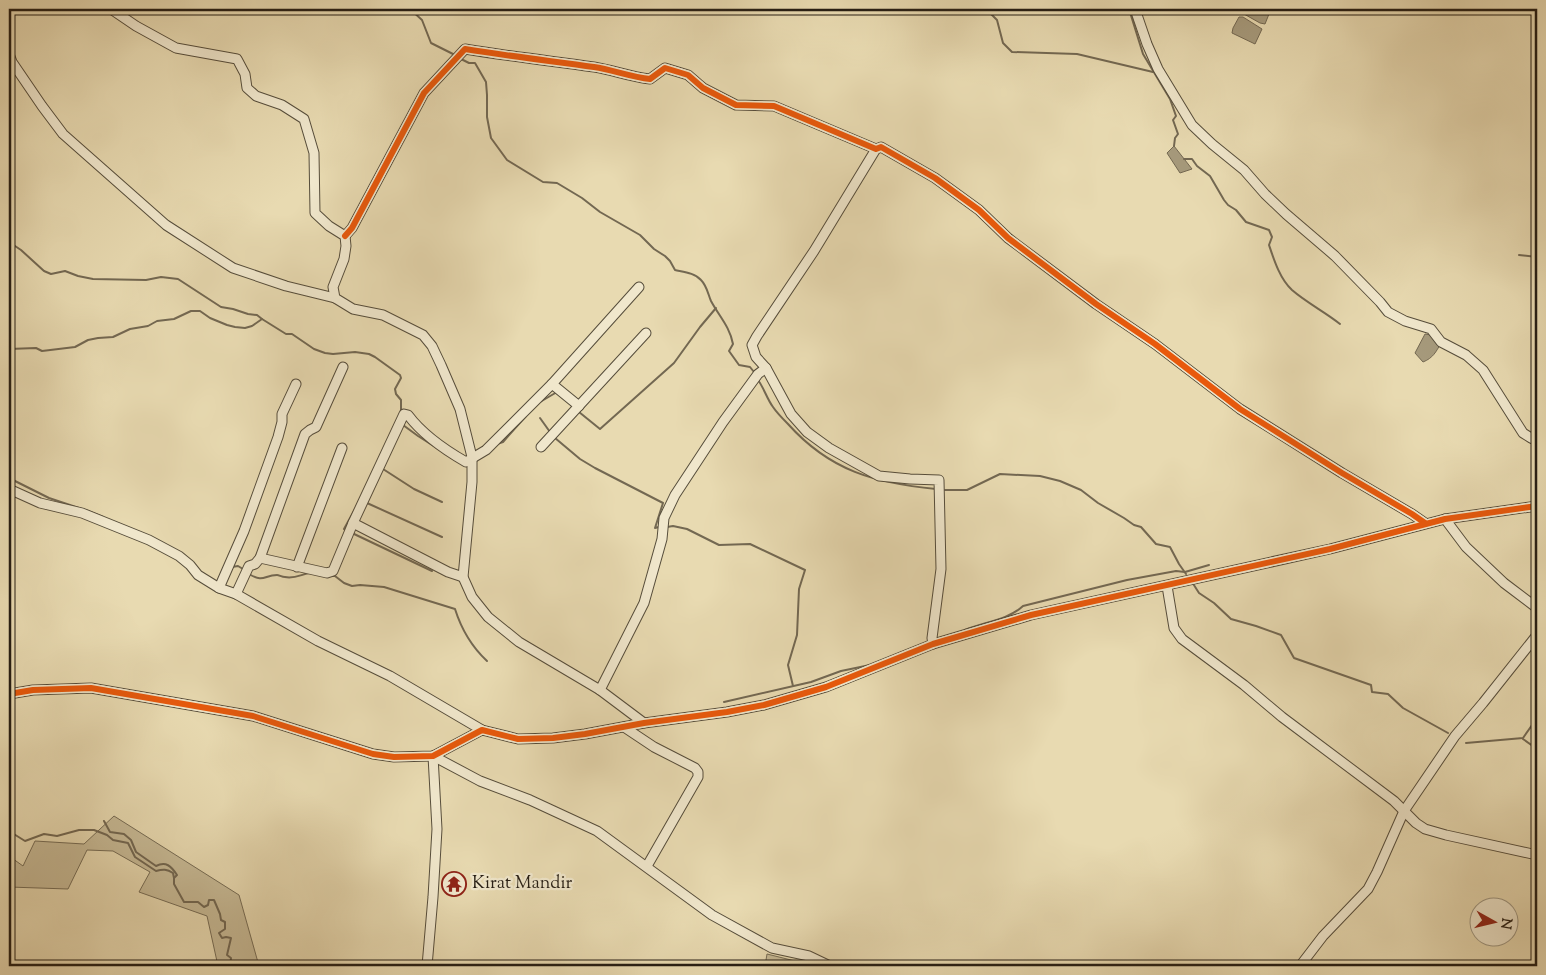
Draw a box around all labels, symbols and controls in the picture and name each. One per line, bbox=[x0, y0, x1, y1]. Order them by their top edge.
temple icon: Kirat Mandir bbox=[441, 871, 467, 897]
place label: Kirat Mandir bbox=[472, 871, 572, 897]
north arrow bbox=[1468, 898, 1518, 948]
text: N bbox=[1494, 917, 1516, 930]

